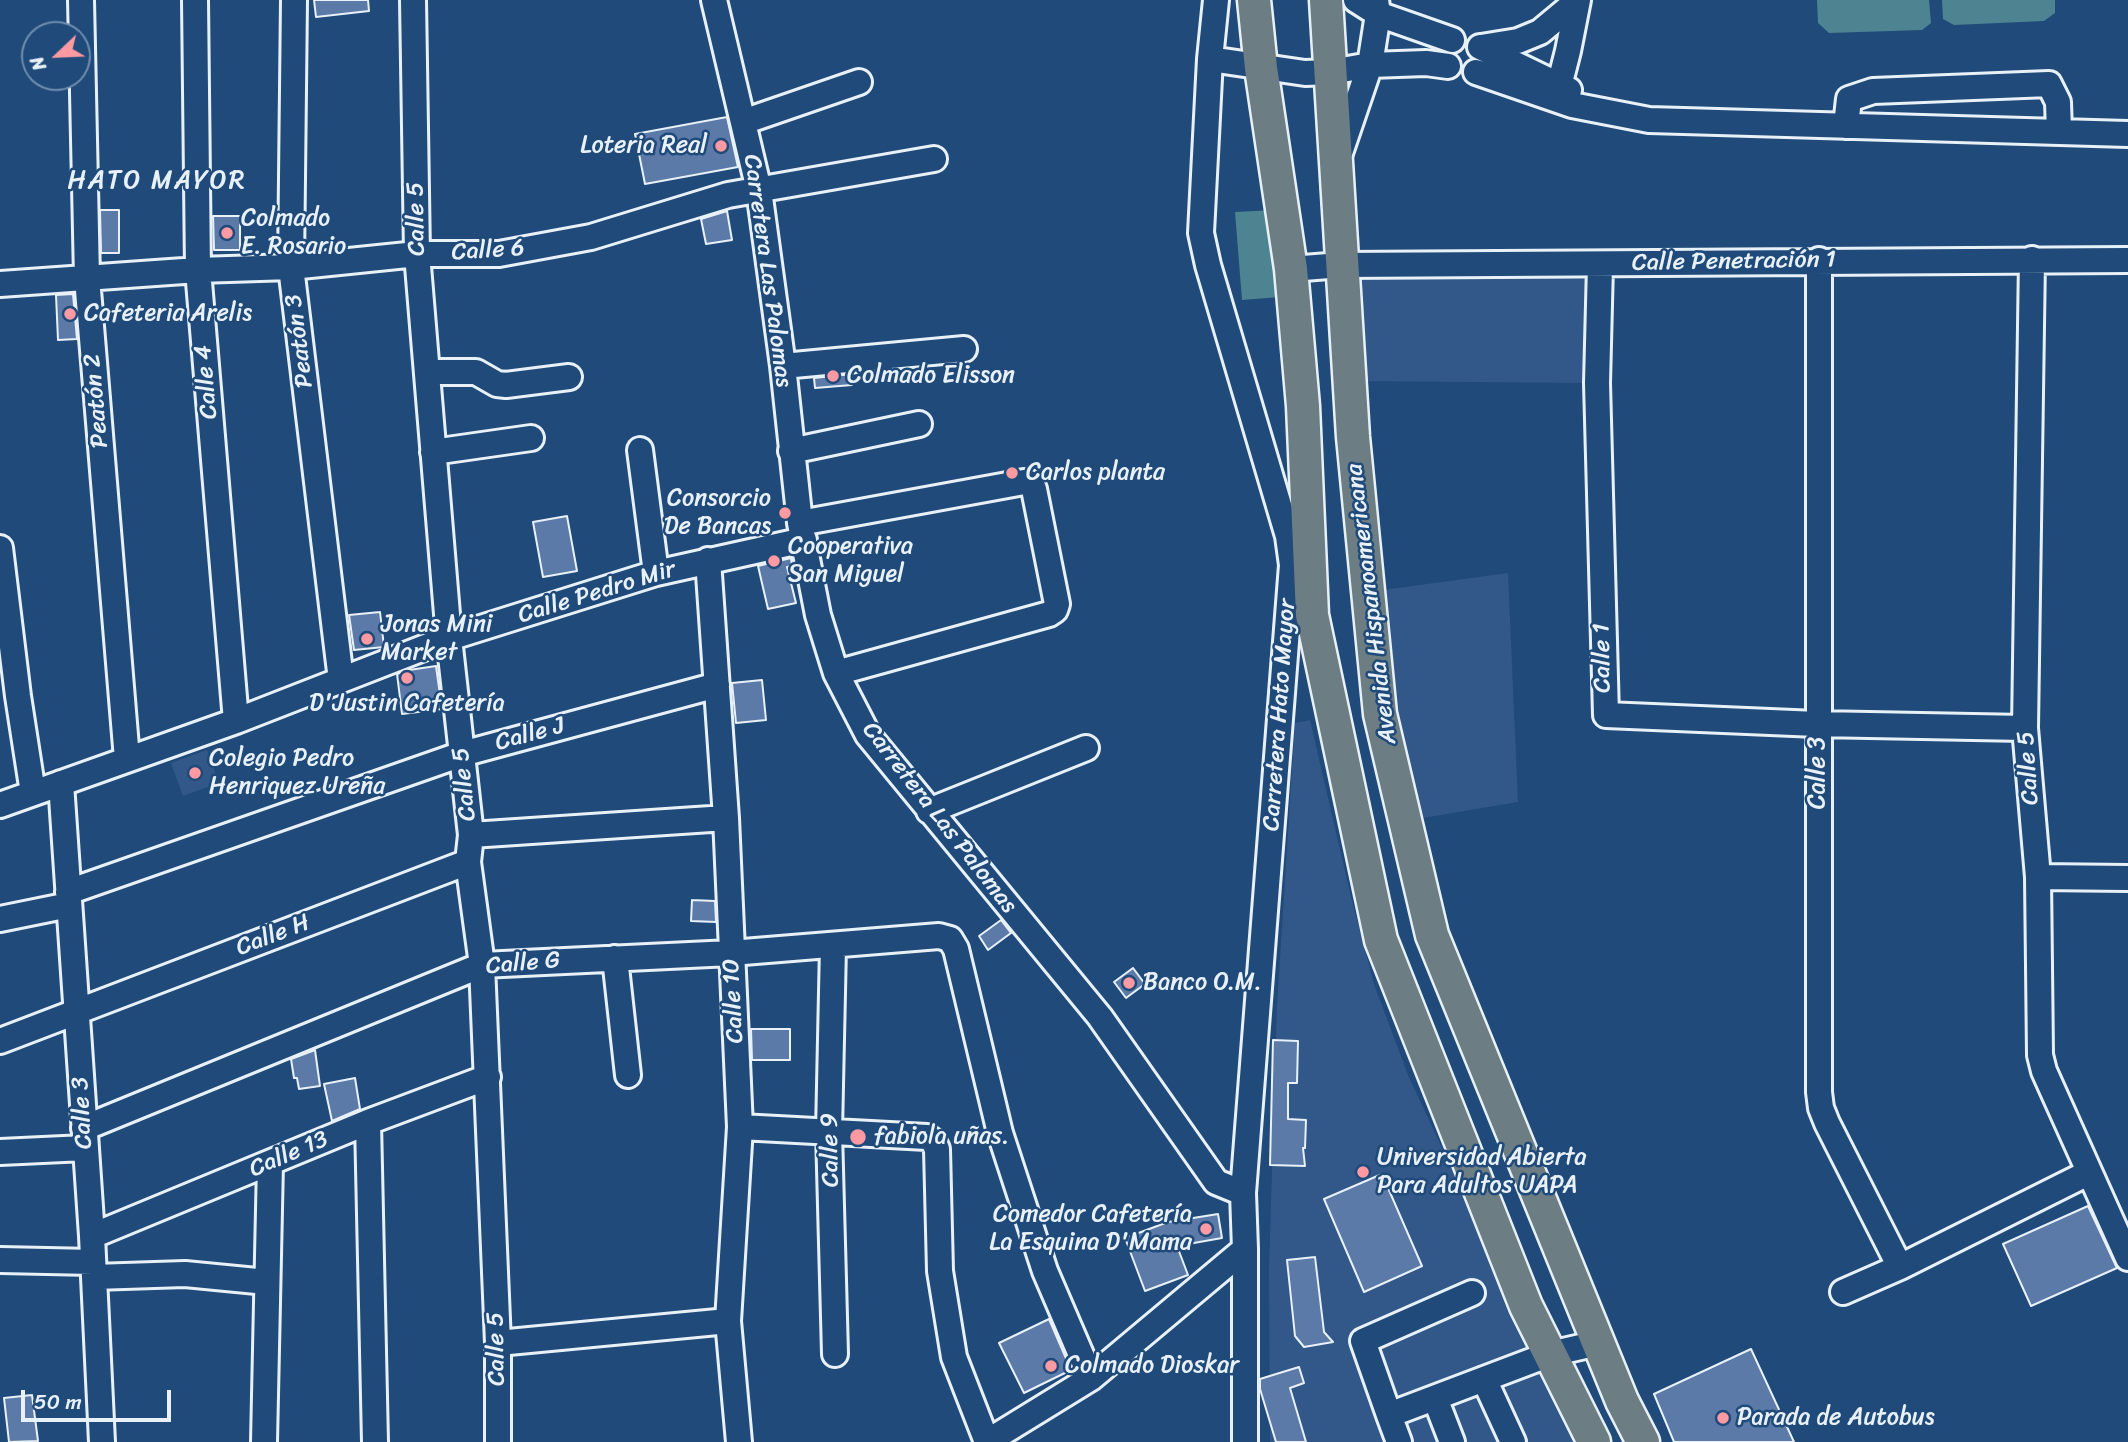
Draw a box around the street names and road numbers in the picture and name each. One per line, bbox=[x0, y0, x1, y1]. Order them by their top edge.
street label: Carretera Las Palomas bbox=[736, 153, 798, 389]
street label: Calle 5 bbox=[402, 182, 432, 256]
street label: Calle 6 bbox=[451, 234, 525, 268]
street label: Calle Penetración 1 bbox=[1632, 246, 1836, 278]
street label: Peatón 3 bbox=[280, 293, 320, 389]
street label: Calle 4 bbox=[189, 344, 225, 420]
street label: Peatón 2 bbox=[79, 353, 115, 449]
street label: Avenida Hispanoamericana bbox=[1341, 462, 1403, 746]
street label: Calle Pedro Mir bbox=[515, 555, 679, 631]
street label: Carretera Hato Mayor bbox=[1258, 598, 1302, 832]
street label: Calle 1 bbox=[1588, 623, 1618, 693]
street label: Calle J bbox=[492, 712, 568, 758]
street label: Carretera Las Palomas bbox=[855, 717, 1023, 919]
street label: Calle 5 bbox=[2012, 730, 2046, 806]
street label: Calle 3 bbox=[1804, 737, 1832, 809]
street label: Calle 5 bbox=[447, 746, 483, 822]
street label: Calle H bbox=[232, 909, 314, 963]
street label: Calle G bbox=[485, 946, 561, 982]
street label: Calle 10 bbox=[717, 958, 751, 1044]
street label: Calle 3 bbox=[67, 1076, 99, 1150]
street label: Calle 9 bbox=[816, 1113, 846, 1187]
street label: Calle 13 bbox=[245, 1126, 333, 1184]
street label: Calle 5 bbox=[482, 1312, 512, 1386]

